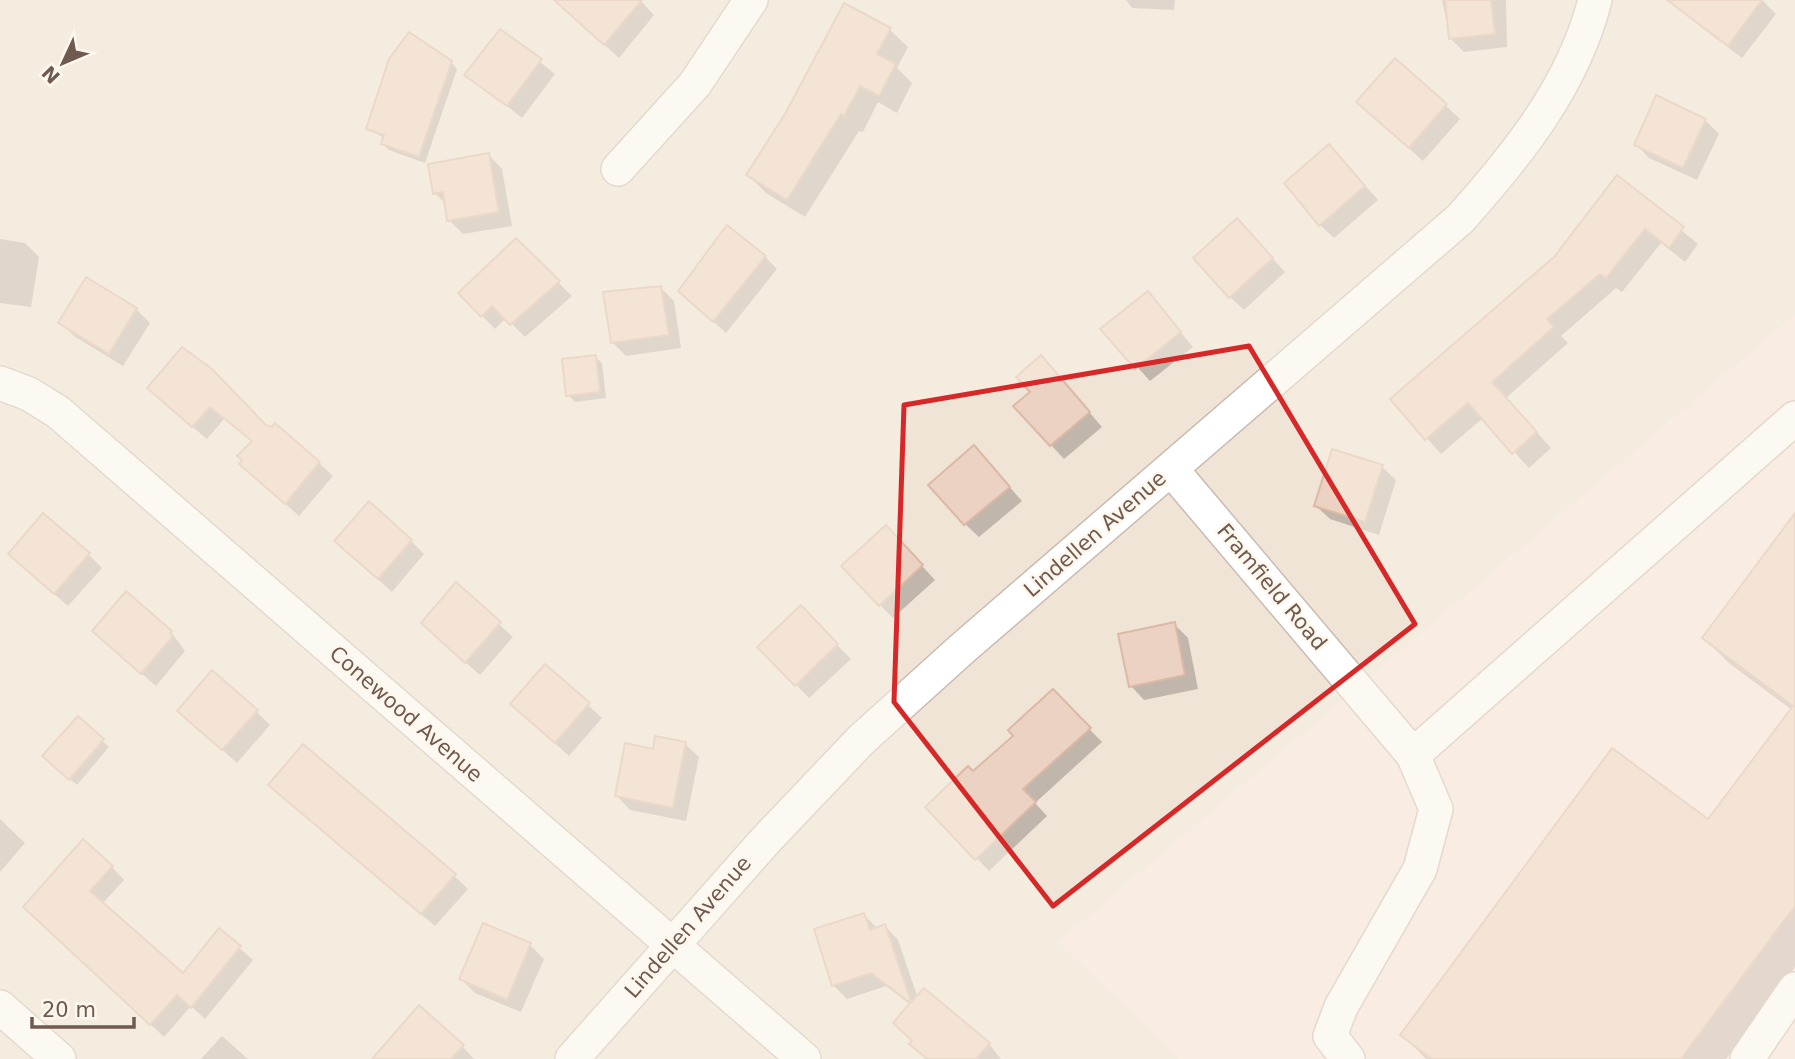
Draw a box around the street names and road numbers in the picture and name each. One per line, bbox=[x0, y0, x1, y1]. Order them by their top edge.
street label: Lindellen Avenue bbox=[1019, 466, 1171, 602]
street label: Framfield Road bbox=[1212, 519, 1332, 655]
street label: Conewood Avenue bbox=[325, 641, 487, 787]
street label: Lindellen Avenue bbox=[620, 851, 756, 1003]

